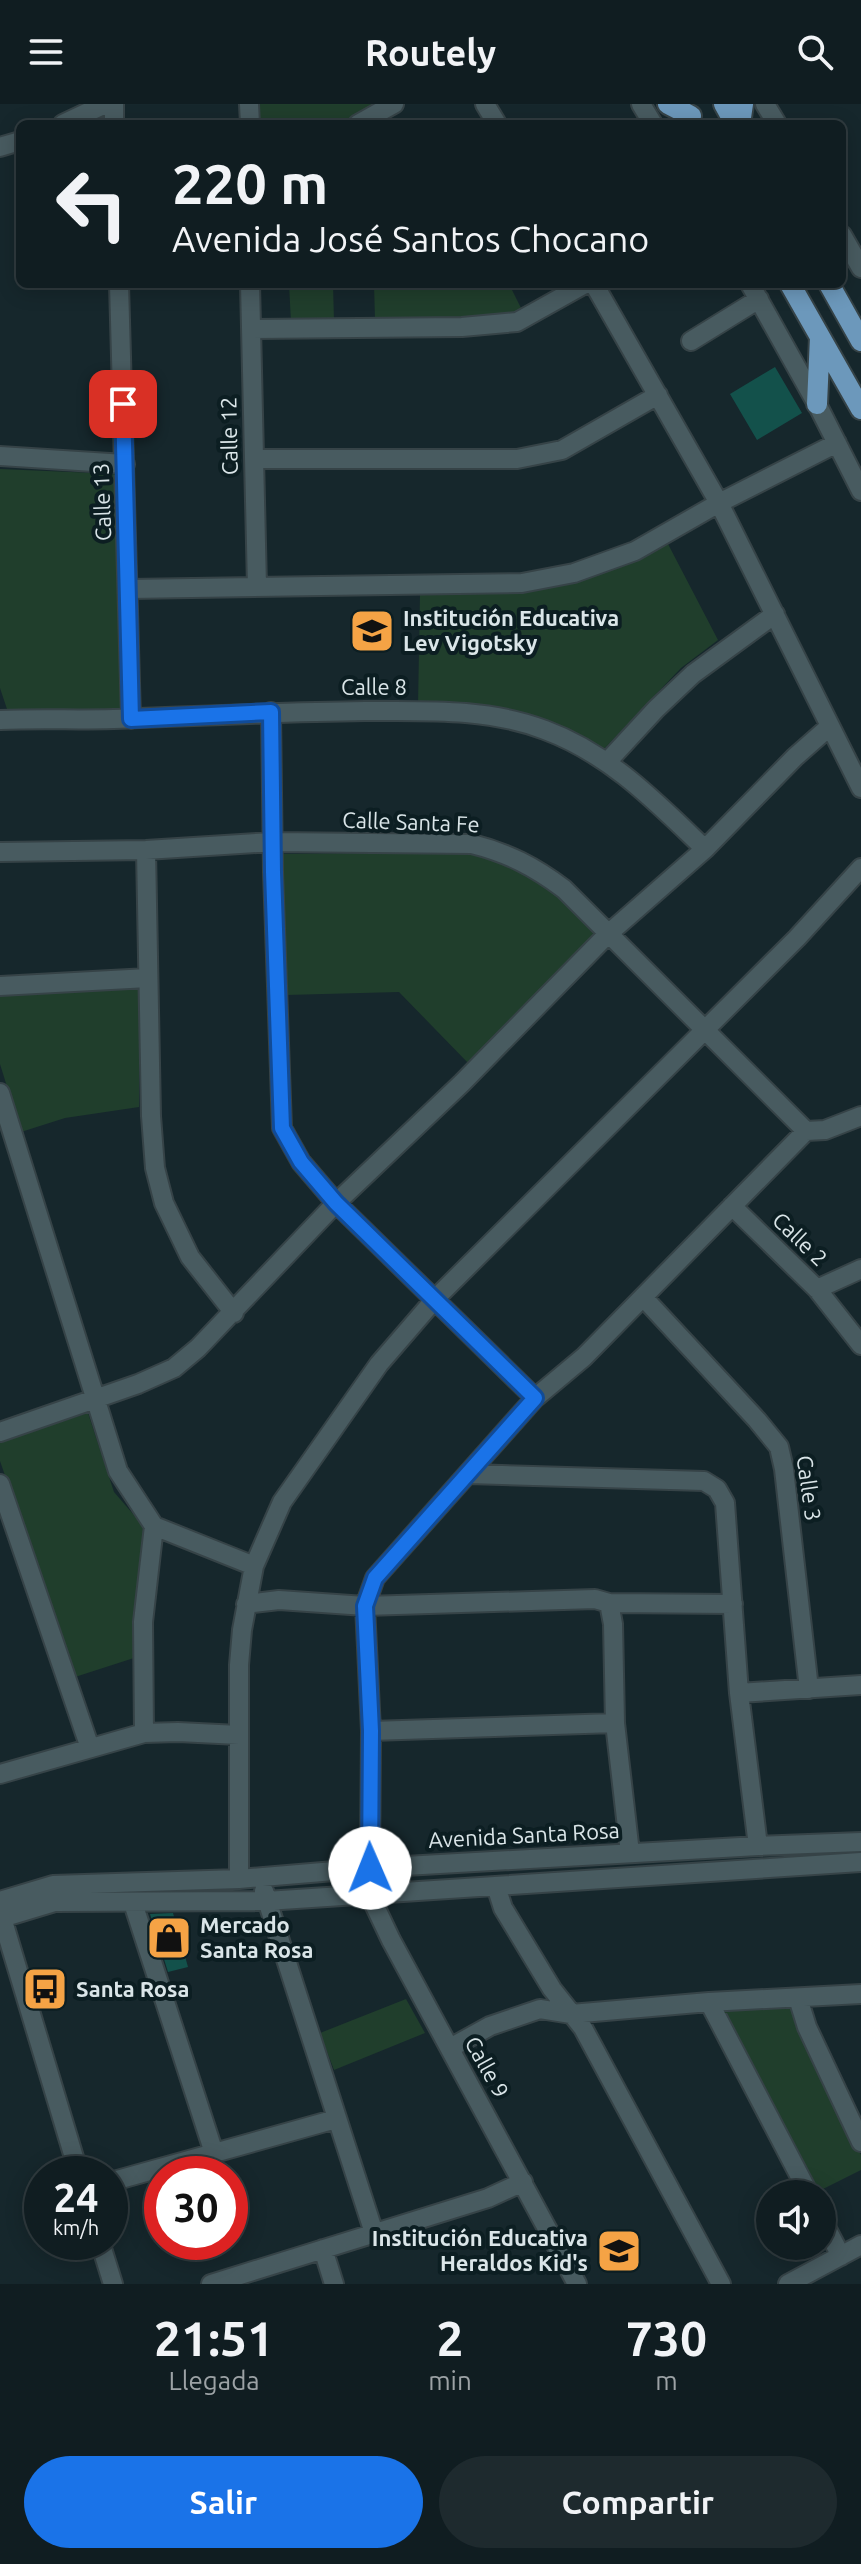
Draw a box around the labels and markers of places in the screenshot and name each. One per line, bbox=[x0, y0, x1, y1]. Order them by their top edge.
pin bbox=[89, 370, 157, 438]
place label: Institución Educativa Lev Vigotsky bbox=[403, 605, 619, 655]
school or university icon: Institución Educativa Lev Vigotsky bbox=[348, 607, 396, 655]
place label: Mercado Santa Rosa bbox=[200, 1912, 313, 1962]
shop icon: Mercado Santa Rosa bbox=[145, 1914, 193, 1962]
bus stop icon: Santa Rosa bbox=[21, 1965, 69, 2013]
place label: Santa Rosa bbox=[76, 1976, 189, 2001]
place label: Institución Educativa Heraldos Kid's bbox=[372, 2225, 588, 2275]
school or university icon: Institución Educativa Heraldos Kid's bbox=[595, 2227, 643, 2275]

